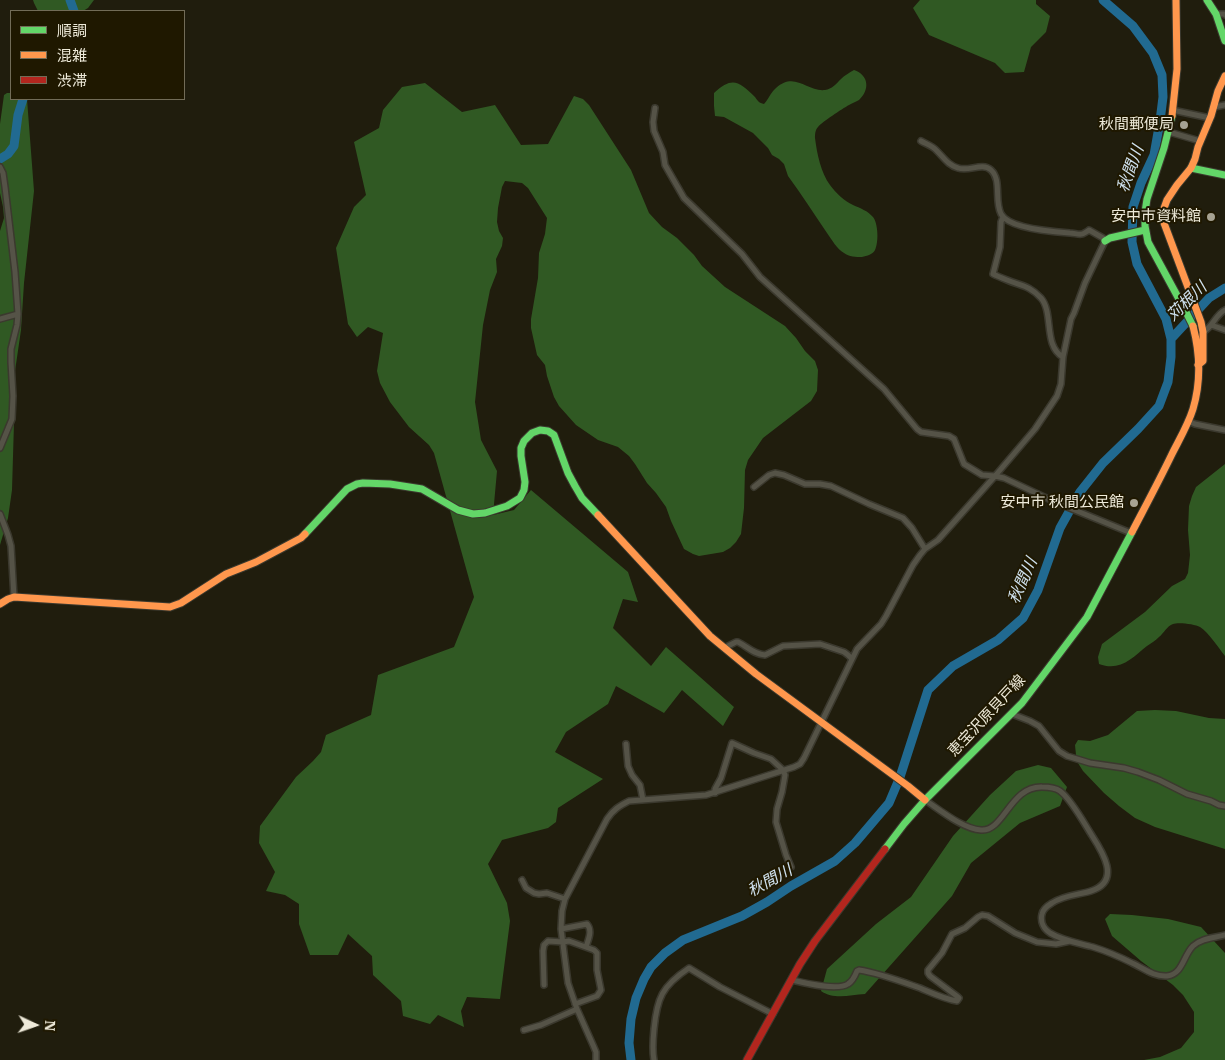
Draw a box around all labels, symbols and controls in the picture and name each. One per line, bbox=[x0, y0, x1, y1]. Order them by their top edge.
legend bbox=[10, 10, 185, 100]
text: 順調 bbox=[57, 21, 87, 40]
text: 混雑 bbox=[57, 46, 87, 65]
text: 渋滞 bbox=[57, 71, 87, 90]
place label: 秋間郵便局 bbox=[1099, 116, 1174, 134]
marker: 秋間郵便局 bbox=[1178, 119, 1190, 131]
water label: 秋間川 bbox=[1114, 143, 1148, 195]
place label: 安中市資料館 bbox=[1111, 208, 1201, 226]
marker: 安中市資料館 bbox=[1205, 211, 1217, 223]
water label: 苅根川 bbox=[1163, 278, 1211, 326]
place label: 安中市 秋間公民館 bbox=[1001, 494, 1124, 512]
marker: 安中市 秋間公民館 bbox=[1128, 497, 1140, 509]
water label: 秋間川 bbox=[1004, 555, 1042, 607]
street label: 恵宝沢原貝戸線 bbox=[945, 671, 1029, 761]
water label: 秋間川 bbox=[744, 861, 796, 901]
north arrow bbox=[10, 1000, 60, 1050]
text: N bbox=[41, 1020, 59, 1032]

